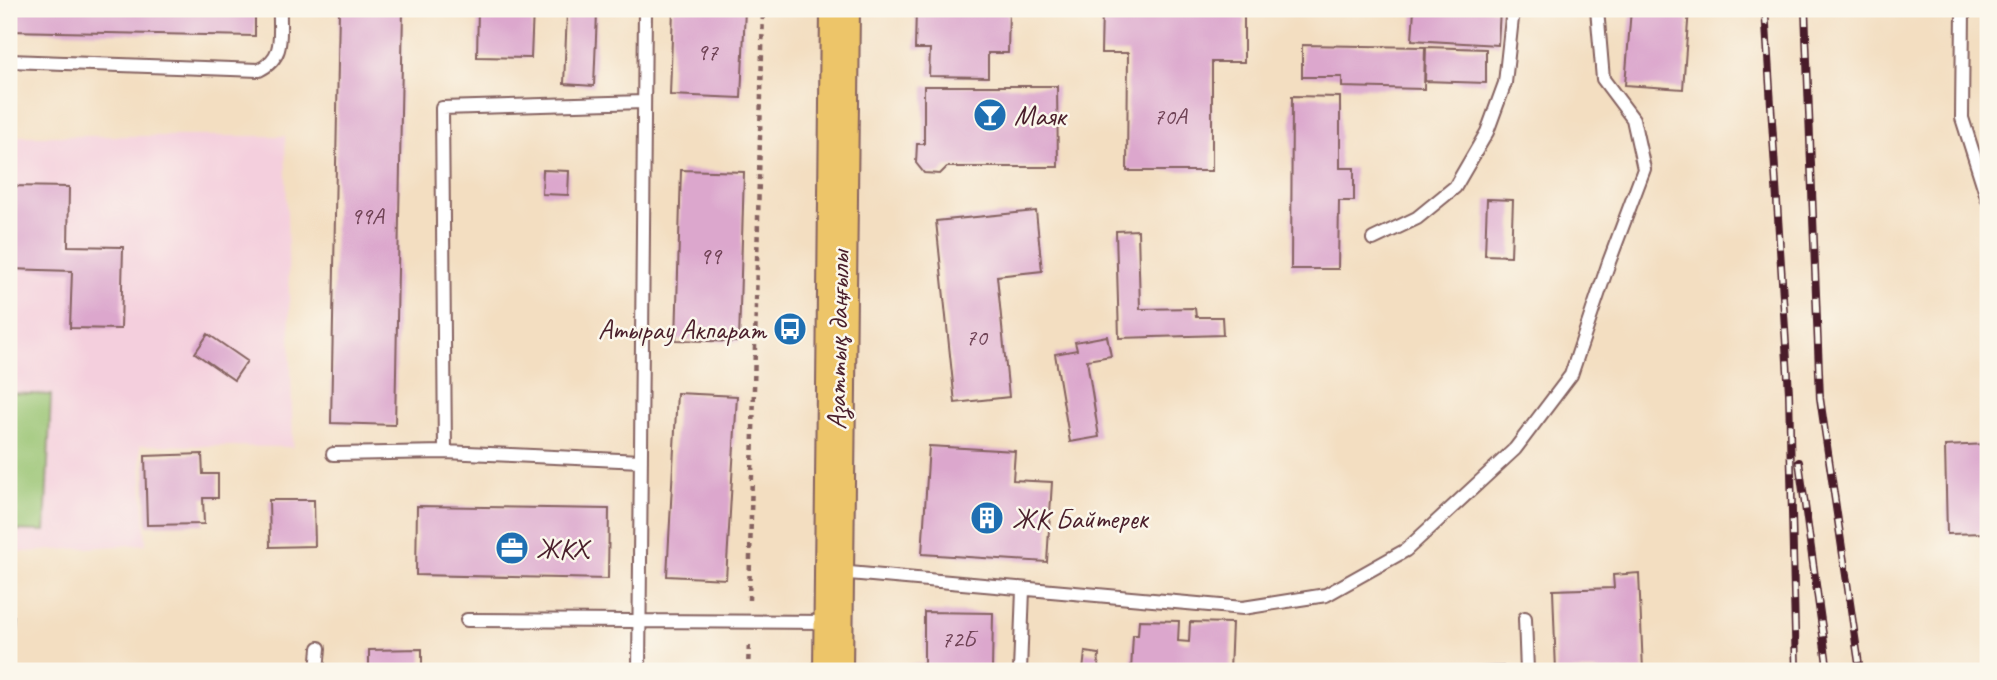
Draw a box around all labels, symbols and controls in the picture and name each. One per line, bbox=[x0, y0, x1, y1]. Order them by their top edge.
house number: 97 bbox=[696, 37, 719, 67]
bar icon: Маяк bbox=[971, 96, 1009, 134]
place label: Маяк bbox=[1014, 98, 1068, 133]
house number: 70А bbox=[1153, 101, 1188, 131]
house number: 99А bbox=[350, 201, 385, 231]
house number: 99 bbox=[699, 241, 723, 271]
street label: Азаттық даңғылы bbox=[818, 248, 858, 430]
bus stop icon: Атырау Акпарат bbox=[771, 310, 809, 348]
place label: Атырау Акпарат bbox=[598, 312, 768, 347]
house number: 70 bbox=[965, 322, 989, 352]
building icon: ЖК Байтерек bbox=[968, 499, 1006, 537]
place label: ЖК Байтерек bbox=[1012, 501, 1149, 536]
office icon: ЖКХ bbox=[493, 529, 531, 567]
place label: ЖКХ bbox=[536, 531, 592, 566]
house number: 72Б bbox=[941, 624, 979, 654]

